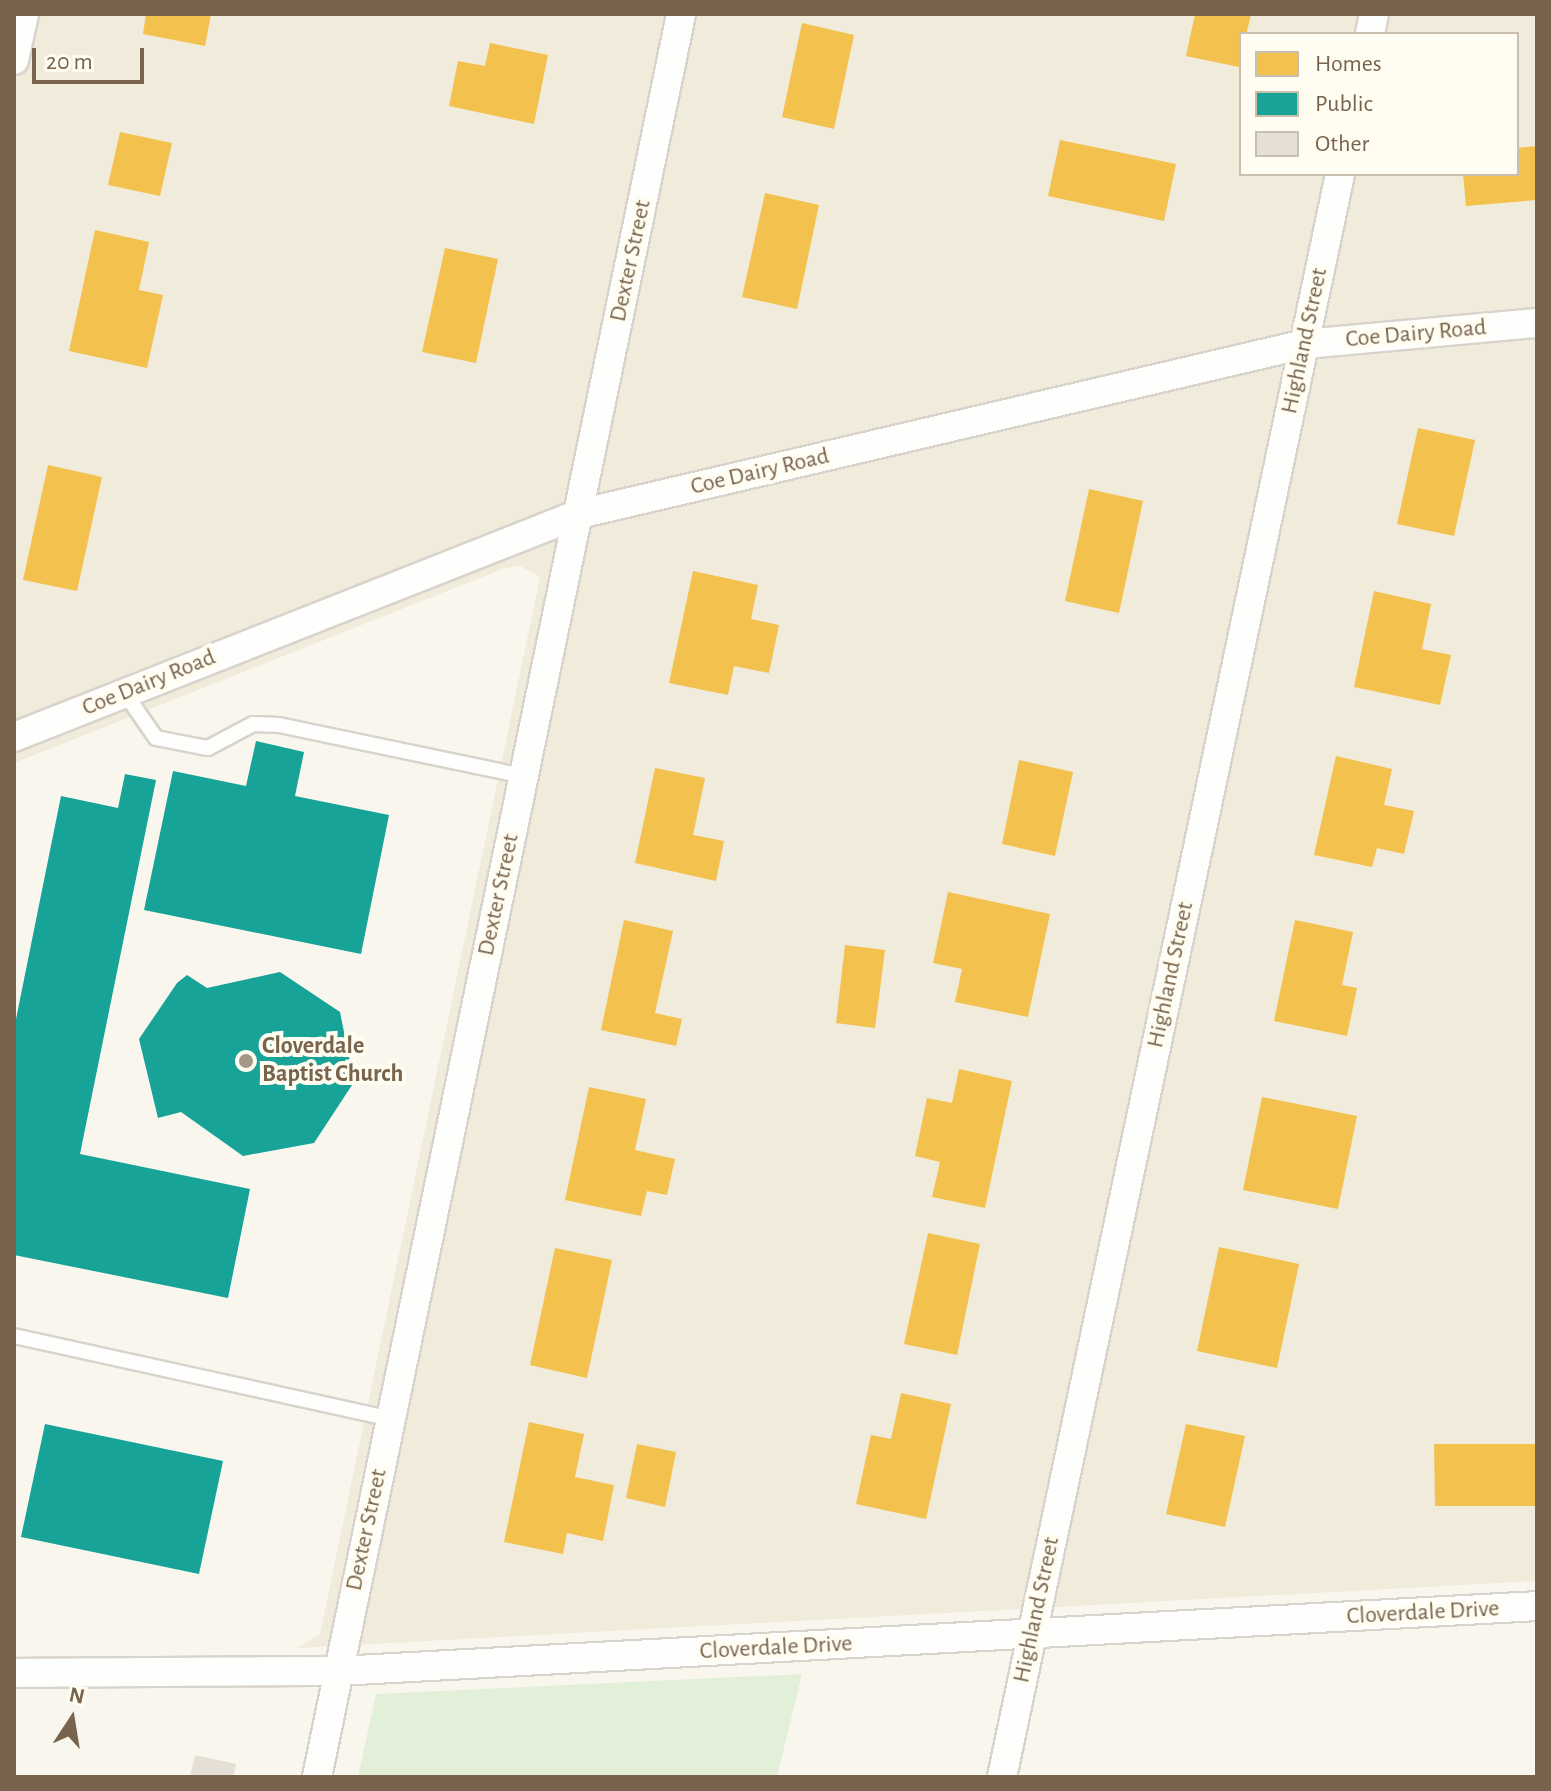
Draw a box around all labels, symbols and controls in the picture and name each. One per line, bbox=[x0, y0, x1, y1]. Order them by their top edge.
scale bar bbox=[36, 32, 148, 82]
legend bbox=[1239, 32, 1519, 176]
text: 20 m bbox=[46, 50, 93, 74]
text: Homes bbox=[1315, 52, 1382, 76]
text: Public bbox=[1315, 92, 1373, 116]
text: Other bbox=[1315, 132, 1369, 156]
street label: Dexter Street bbox=[604, 198, 658, 324]
street label: Highland Street bbox=[1275, 265, 1335, 417]
street label: Coe Dairy Road bbox=[1344, 314, 1488, 354]
street label: Coe Dairy Road bbox=[688, 442, 832, 502]
street label: Coe Dairy Road bbox=[78, 643, 220, 723]
street label: Dexter Street bbox=[472, 832, 526, 958]
street label: Highland Street bbox=[1141, 899, 1201, 1051]
place label: Cloverdale Baptist Church bbox=[262, 1033, 403, 1089]
marker: Cloverdale Baptist Church bbox=[237, 1052, 255, 1070]
street label: Dexter Street bbox=[340, 1467, 394, 1593]
street label: Highland Street bbox=[1007, 1534, 1067, 1686]
street label: Cloverdale Drive bbox=[1346, 1595, 1500, 1631]
street label: Cloverdale Drive bbox=[699, 1630, 853, 1666]
north arrow bbox=[32, 1679, 112, 1759]
text: N bbox=[67, 1683, 87, 1708]

